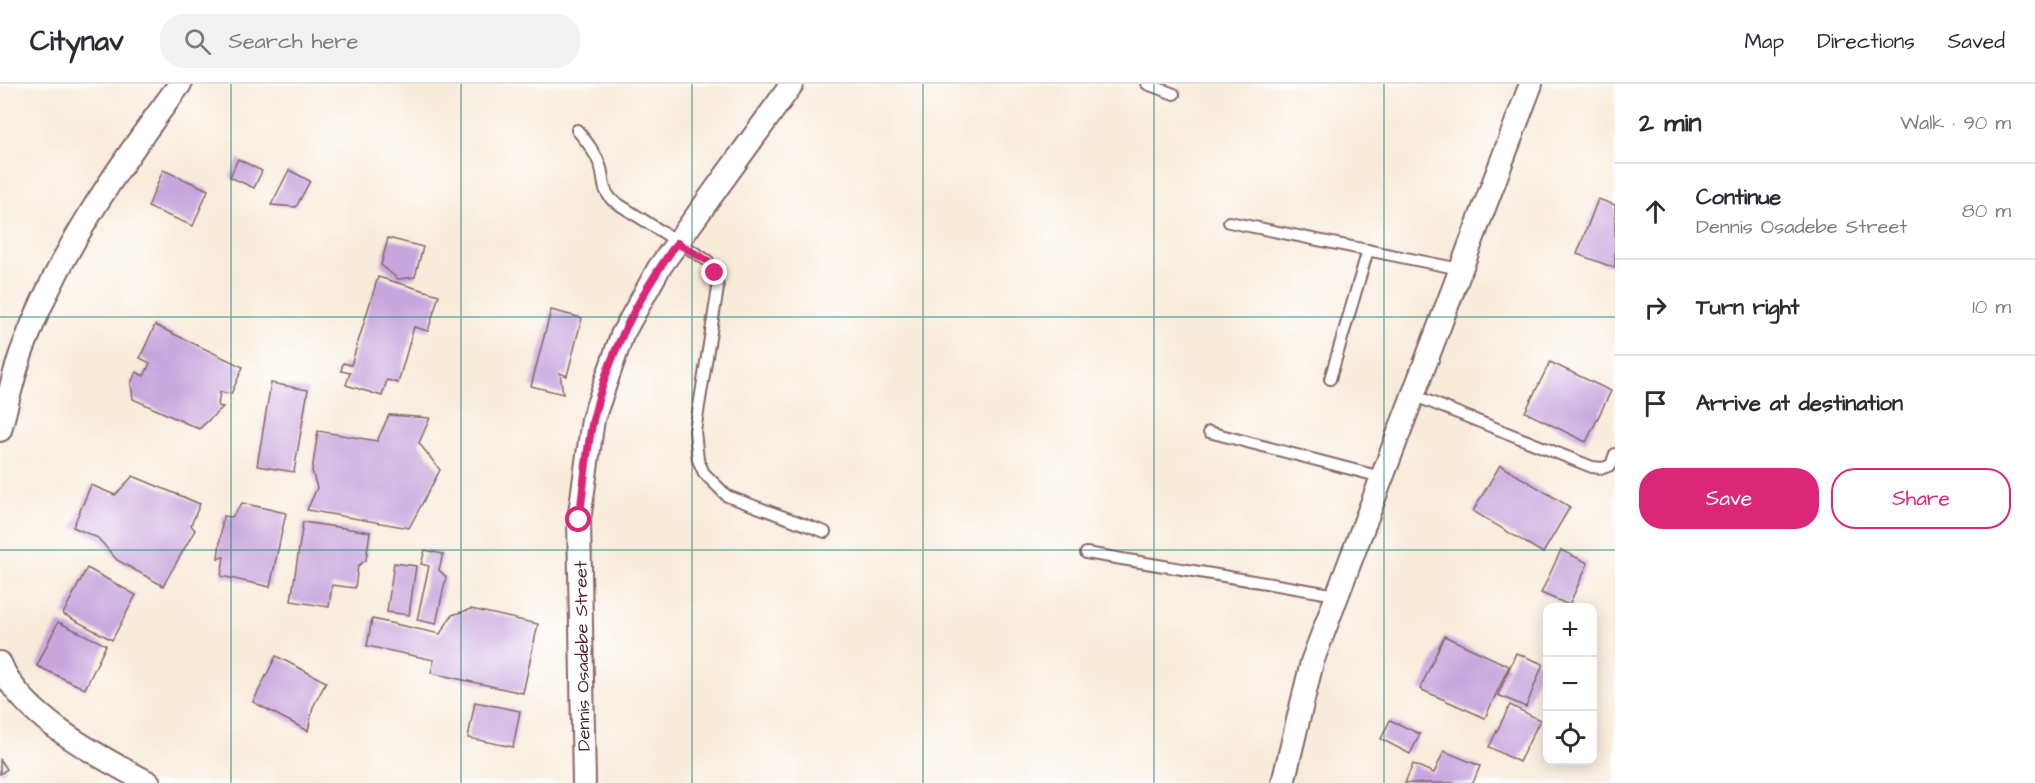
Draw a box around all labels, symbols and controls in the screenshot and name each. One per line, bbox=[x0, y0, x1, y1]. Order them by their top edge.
search box bbox=[160, 14, 580, 68]
text: Citynav bbox=[30, 22, 124, 61]
icon: search bbox=[181, 25, 214, 58]
text: Search here bbox=[229, 26, 358, 57]
text: Map bbox=[1744, 27, 1784, 56]
text: Directions bbox=[1817, 27, 1915, 56]
text: Saved bbox=[1948, 27, 2005, 56]
text: 2 min bbox=[1639, 105, 1701, 141]
text: Walk · 90 m bbox=[1900, 109, 2011, 137]
text: Continue bbox=[1696, 182, 1781, 213]
icon: ahead bbox=[1639, 195, 1672, 228]
text: 80 m bbox=[1962, 197, 2011, 225]
text: Dennis Osadebe Street bbox=[1696, 213, 1907, 241]
route end bbox=[701, 259, 727, 285]
icon: right bbox=[1639, 291, 1672, 324]
text: Turn right bbox=[1696, 292, 1799, 323]
text: 10 m bbox=[1972, 293, 2011, 321]
icon: arrive bbox=[1639, 387, 1672, 420]
text: Arrive at destination bbox=[1696, 388, 1903, 419]
button: Save bbox=[1639, 468, 1819, 529]
button: Share bbox=[1831, 468, 2011, 529]
route start bbox=[565, 506, 591, 532]
street label: Dennis Osadebe Street bbox=[568, 560, 597, 751]
map controls bbox=[1543, 603, 1597, 765]
button: + bbox=[1543, 603, 1597, 657]
button: − bbox=[1543, 657, 1597, 711]
button: locate bbox=[1543, 711, 1597, 765]

